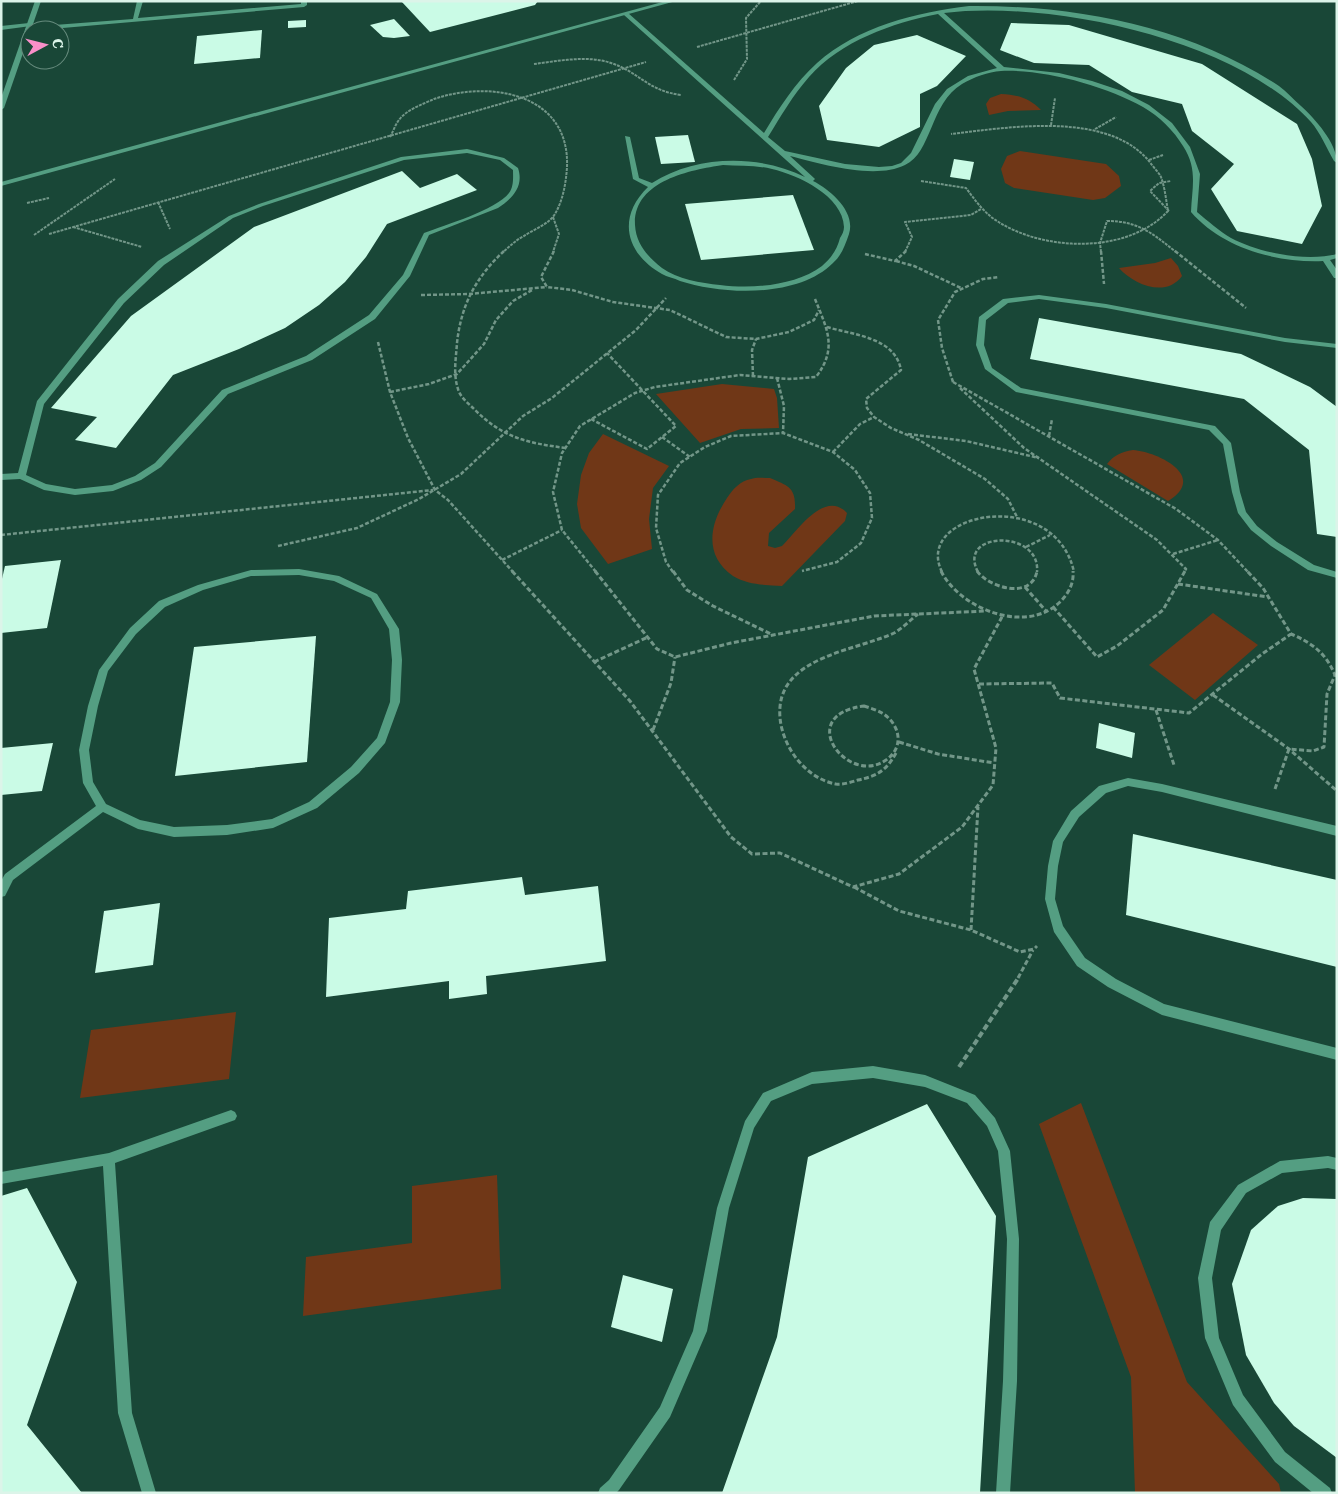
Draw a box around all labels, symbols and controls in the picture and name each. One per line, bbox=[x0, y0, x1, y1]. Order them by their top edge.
north arrow bbox=[20, 20, 70, 70]
text: С bbox=[49, 38, 66, 49]

